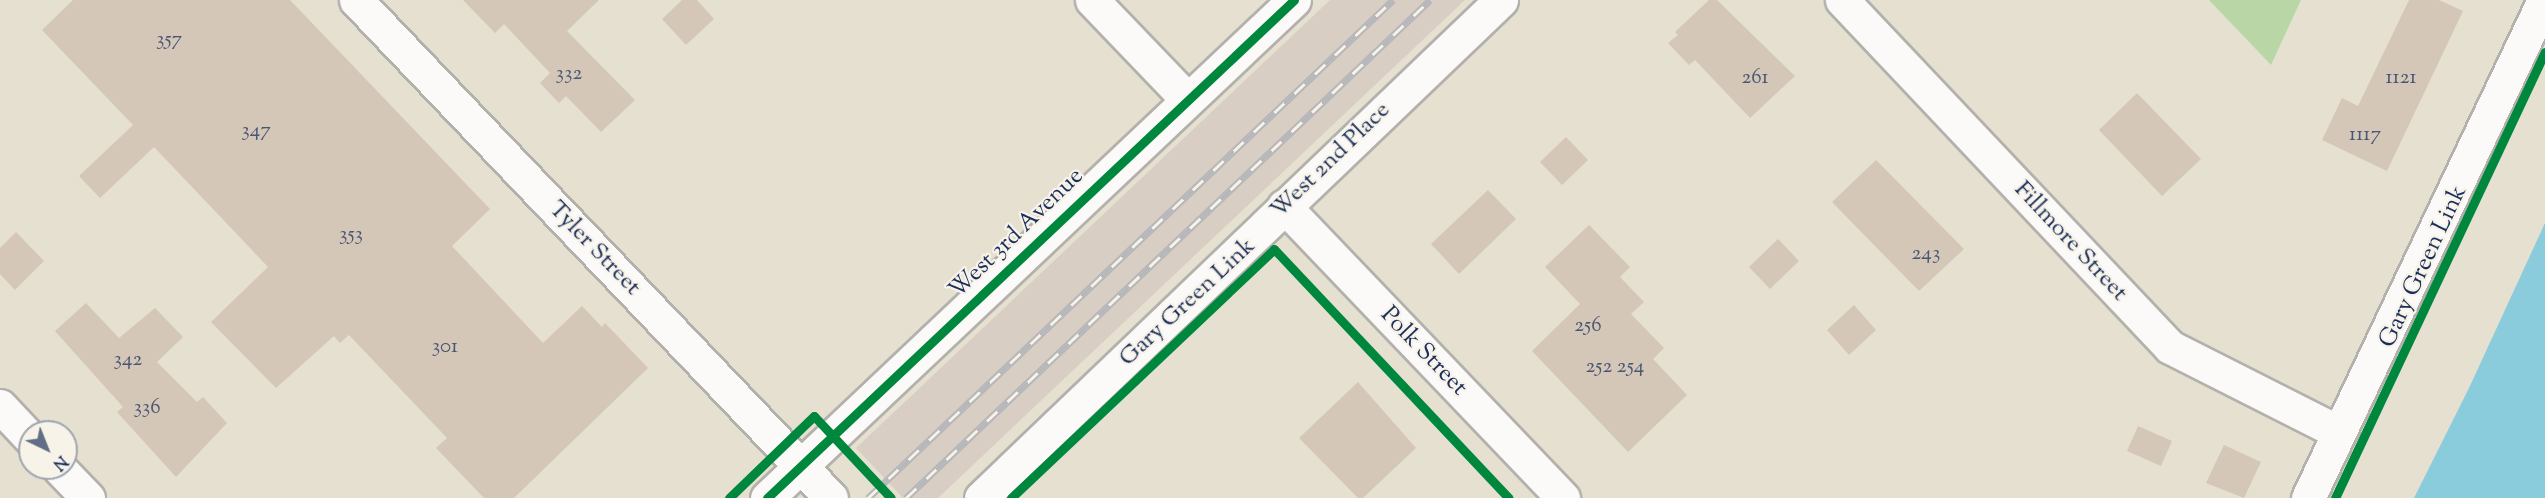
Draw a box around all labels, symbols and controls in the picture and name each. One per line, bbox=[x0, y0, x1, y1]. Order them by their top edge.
house number: 357 bbox=[156, 27, 182, 53]
house number: 332 bbox=[556, 61, 582, 87]
house number: 261 bbox=[1741, 65, 1769, 91]
house number: 1121 bbox=[2385, 65, 2417, 91]
street label: West 2nd Place bbox=[1265, 97, 1397, 225]
house number: 347 bbox=[241, 118, 271, 144]
house number: 1117 bbox=[2349, 122, 2381, 148]
street label: West 3rd Avenue bbox=[944, 163, 1090, 305]
street label: Fillmore Street bbox=[2007, 176, 2133, 308]
street label: Gary Green Link bbox=[2374, 181, 2474, 353]
street label: Tyler Street bbox=[542, 196, 646, 302]
house number: 353 bbox=[339, 222, 363, 248]
street label: Gary Green Link bbox=[1114, 233, 1262, 373]
house number: 243 bbox=[1912, 241, 1940, 267]
street label: Polk Street bbox=[1374, 301, 1472, 403]
house number: 256 bbox=[1574, 313, 1602, 339]
house number: 301 bbox=[432, 334, 458, 360]
house number: 342 bbox=[114, 347, 142, 373]
house number: 252 254 bbox=[1586, 354, 1644, 380]
house number: 336 bbox=[133, 395, 161, 421]
north arrow bbox=[18, 420, 78, 480]
text: N bbox=[47, 449, 72, 475]

